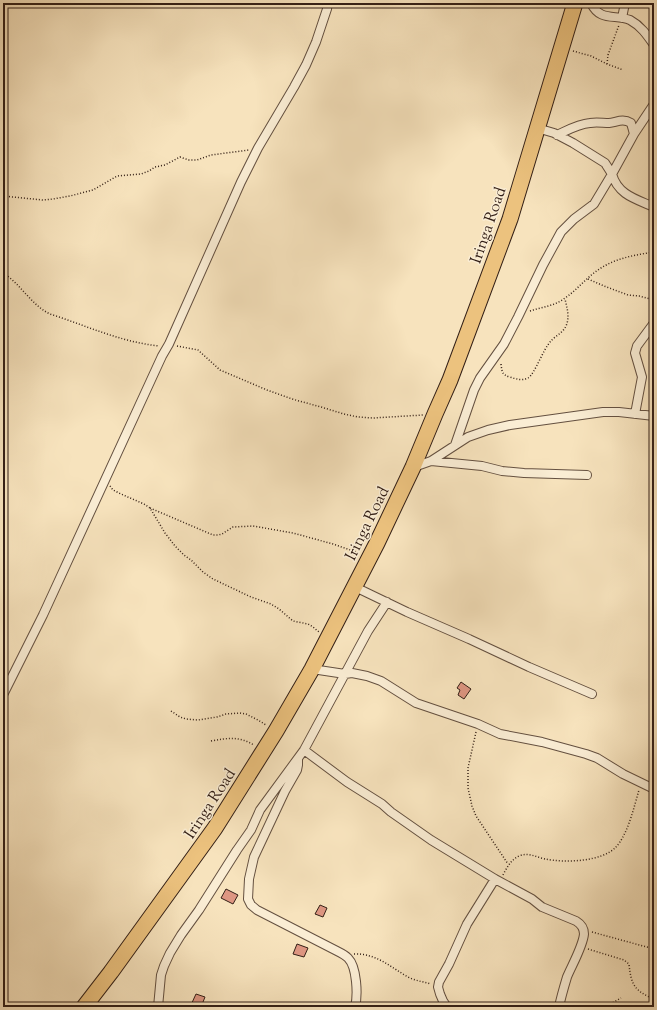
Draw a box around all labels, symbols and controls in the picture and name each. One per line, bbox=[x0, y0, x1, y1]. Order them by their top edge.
street label: Iringa Road bbox=[466, 184, 513, 267]
street label: Iringa Road bbox=[340, 483, 396, 565]
street label: Iringa Road bbox=[180, 765, 242, 844]

